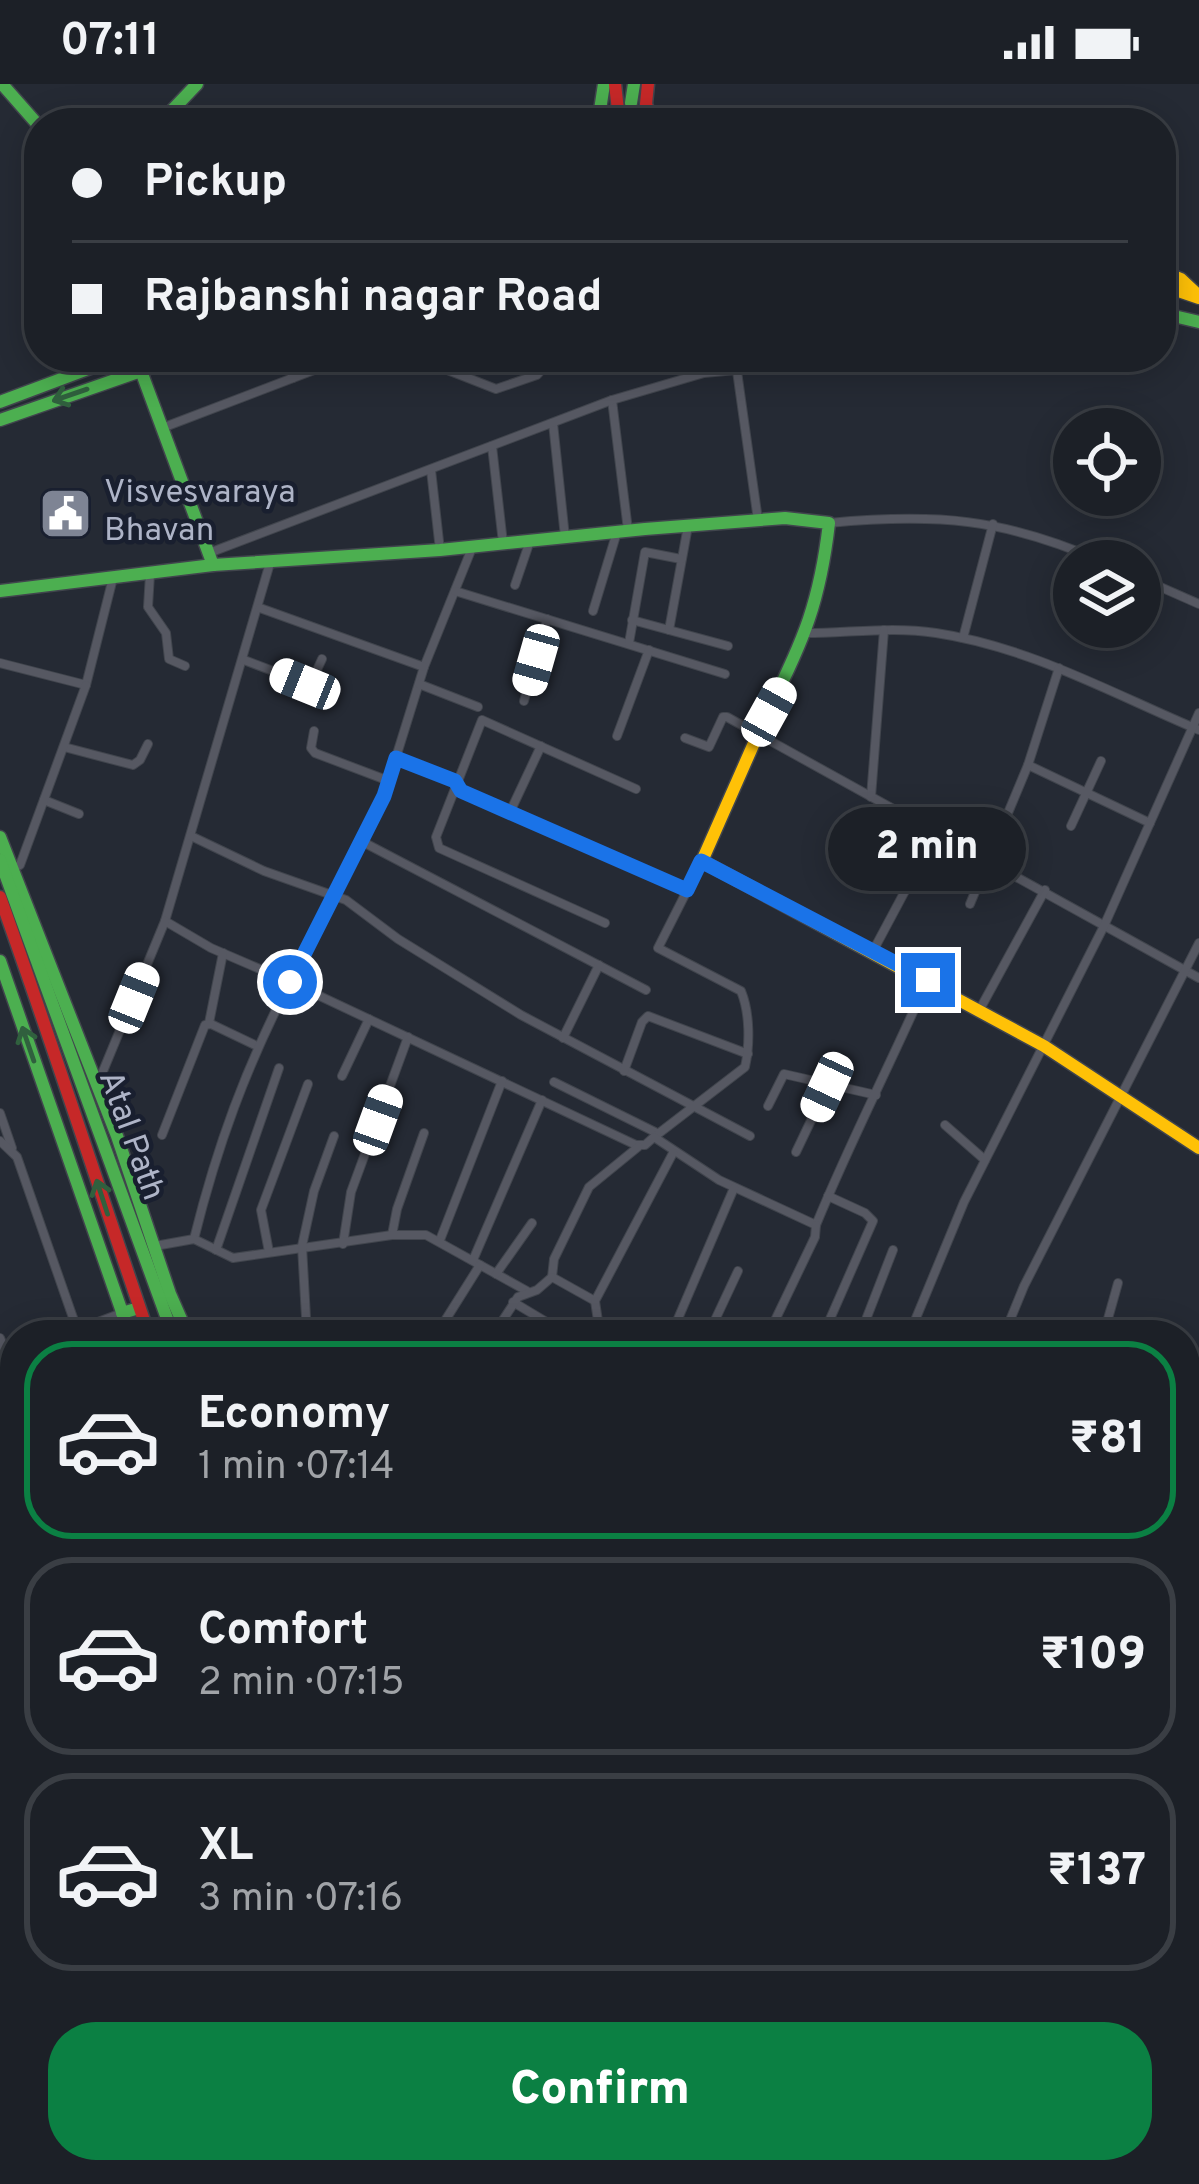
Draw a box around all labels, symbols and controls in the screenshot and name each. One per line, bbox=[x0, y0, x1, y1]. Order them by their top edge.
text: 07:11 bbox=[60, 14, 160, 71]
text: Pickup bbox=[144, 155, 287, 212]
text: Rajbanshi nagar Road bbox=[144, 270, 602, 327]
one-way arrow bbox=[52, 386, 89, 407]
map controls bbox=[1053, 408, 1161, 648]
button: locate bbox=[1053, 408, 1161, 516]
place label: Visvesvaraya Bhavan bbox=[104, 473, 296, 553]
public building icon: Visvesvaraya Bhavan bbox=[37, 485, 93, 541]
button: layers bbox=[1053, 540, 1161, 648]
car bbox=[509, 620, 563, 700]
car bbox=[265, 654, 345, 714]
car bbox=[736, 672, 802, 752]
callout: 2 min bbox=[829, 806, 1027, 890]
text: 2 min bbox=[875, 824, 979, 873]
route end bbox=[901, 953, 955, 1007]
route start bbox=[263, 955, 317, 1009]
car bbox=[104, 958, 164, 1038]
one-way arrow bbox=[16, 1026, 37, 1063]
car bbox=[795, 1047, 859, 1127]
street label: Atal Path bbox=[87, 1065, 173, 1207]
car bbox=[349, 1080, 407, 1160]
one-way arrow bbox=[89, 1179, 111, 1217]
icon: car bbox=[54, 1386, 162, 1494]
text: Economy bbox=[198, 1387, 390, 1444]
text: ₹81 bbox=[1069, 1412, 1146, 1469]
text: 1 min · 07:14 bbox=[198, 1444, 394, 1493]
icon: car bbox=[54, 1602, 162, 1710]
text: Comfort bbox=[198, 1603, 368, 1660]
text: ₹109 bbox=[1040, 1628, 1146, 1685]
text: 2 min · 07:15 bbox=[198, 1660, 404, 1709]
icon: car bbox=[54, 1818, 162, 1926]
text: XL bbox=[198, 1819, 253, 1876]
text: ₹137 bbox=[1047, 1844, 1146, 1901]
text: 3 min · 07:16 bbox=[198, 1876, 403, 1925]
button: Confirm bbox=[48, 2022, 1152, 2160]

